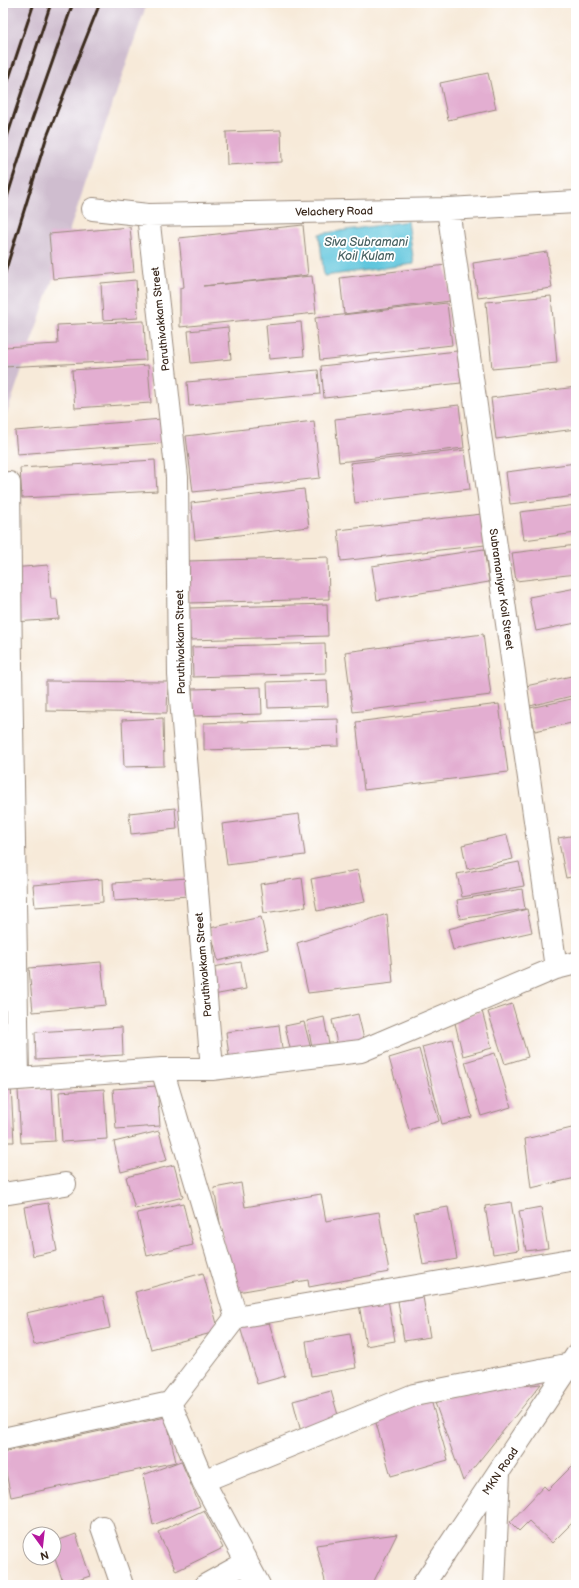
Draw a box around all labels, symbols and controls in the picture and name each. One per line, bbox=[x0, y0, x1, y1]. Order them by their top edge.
street label: Velachery Road bbox=[295, 204, 373, 219]
water label: Siva Subramani Koil Kulam bbox=[324, 235, 409, 264]
street label: Paruthivakkam Street bbox=[148, 266, 172, 372]
street label: Subramaniyar Koil Street bbox=[487, 528, 517, 651]
street label: Paruthivakkam Street bbox=[173, 589, 188, 694]
street label: Paruthivakkam Street bbox=[192, 912, 215, 1018]
street label: MKN Road bbox=[480, 1445, 521, 1497]
north arrow bbox=[22, 1526, 62, 1566]
text: N bbox=[39, 1548, 50, 1563]

